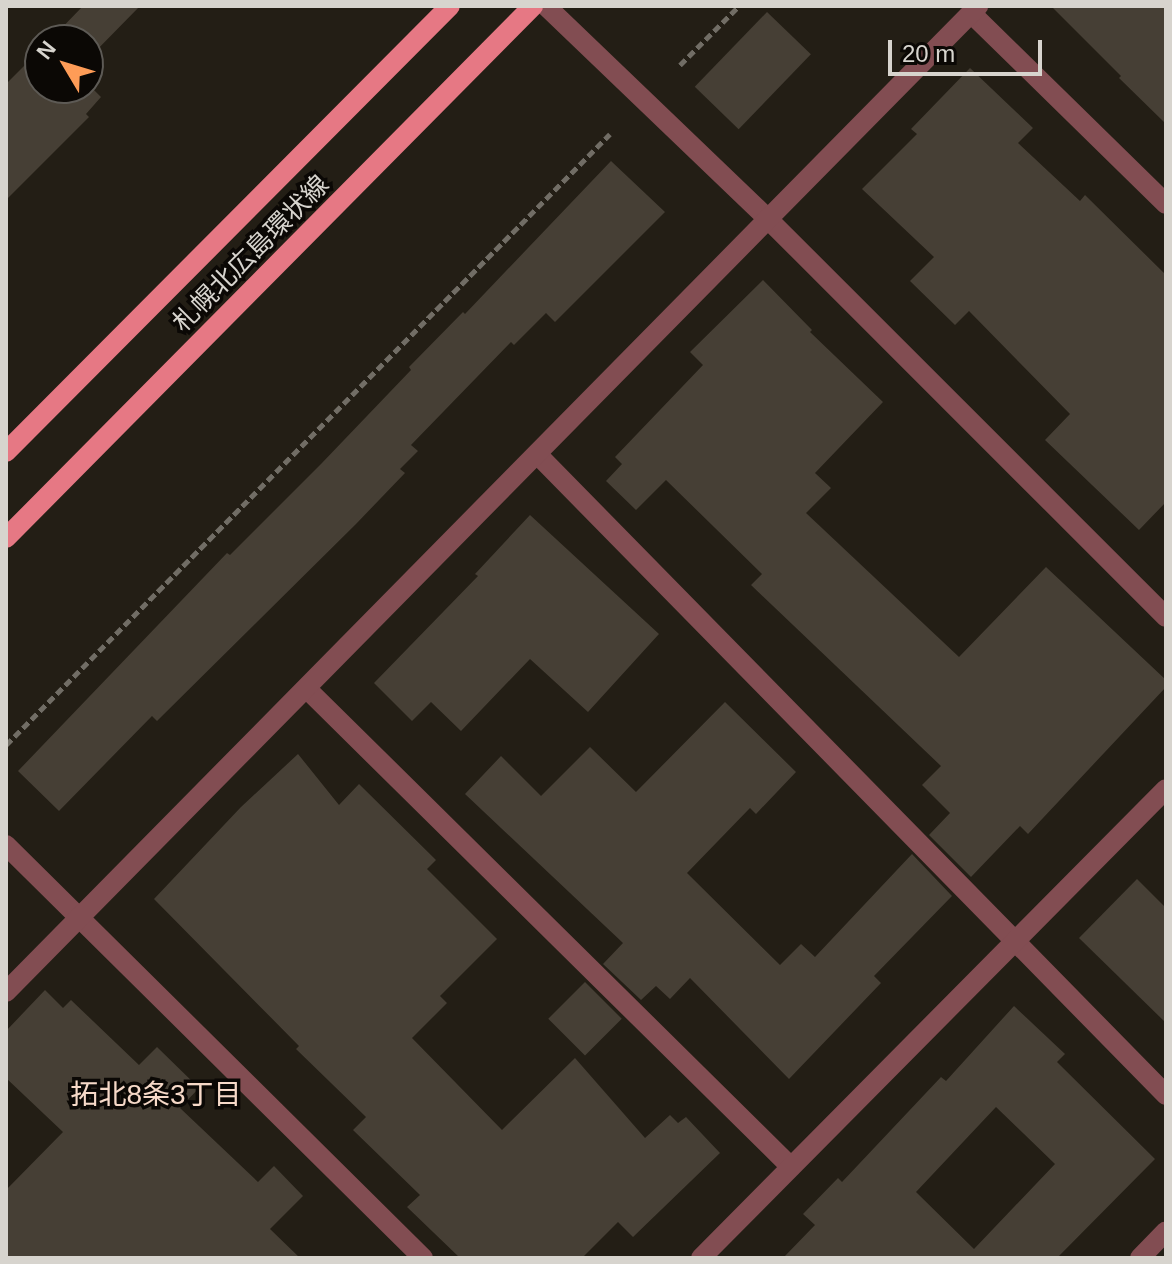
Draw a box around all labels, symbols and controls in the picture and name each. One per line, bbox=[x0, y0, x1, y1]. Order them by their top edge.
north arrow bbox=[24, 24, 104, 104]
scale bar bbox=[892, 24, 1046, 74]
text: N bbox=[32, 36, 61, 64]
text: 20 m bbox=[902, 40, 955, 67]
street label: 札幌北広島環状線 bbox=[166, 169, 336, 339]
district label: 拓北8条3丁目 bbox=[70, 1078, 242, 1112]

